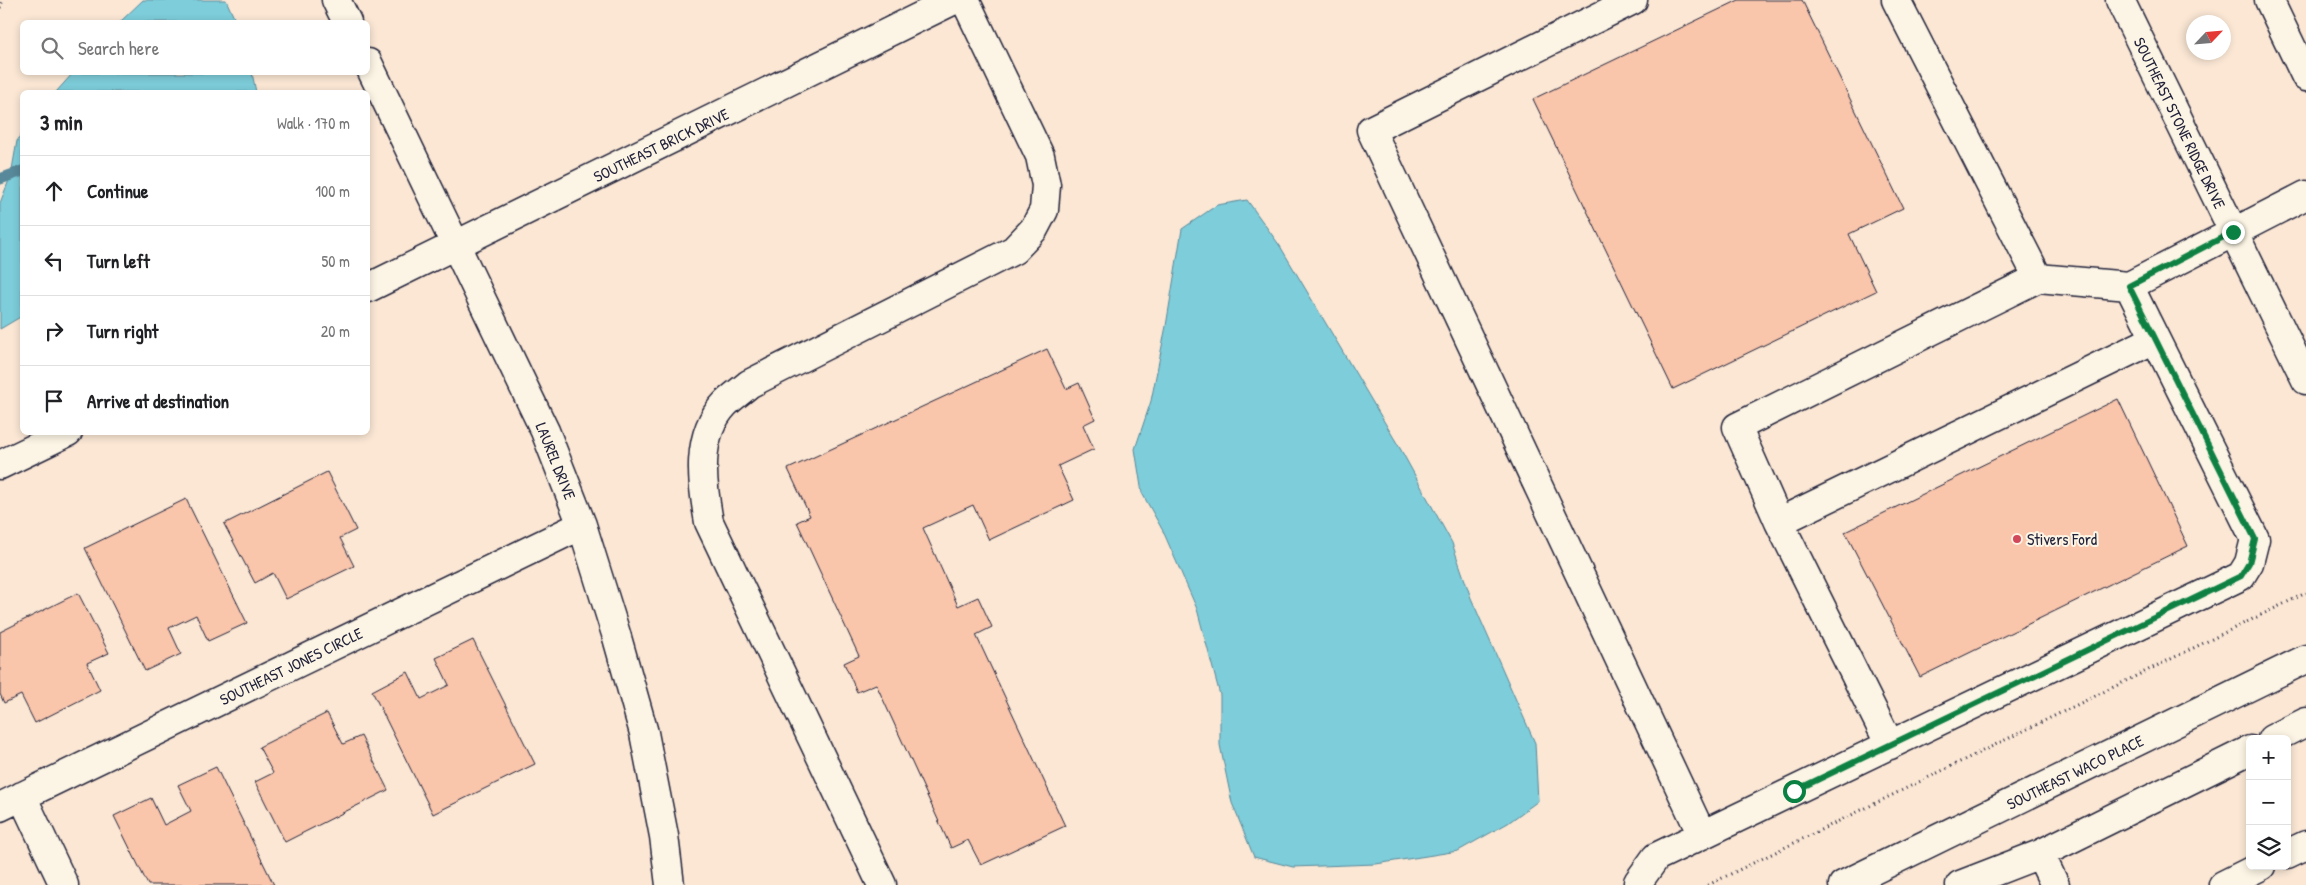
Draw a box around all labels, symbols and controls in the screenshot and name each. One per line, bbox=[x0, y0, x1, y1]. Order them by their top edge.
north arrow bbox=[2186, 15, 2231, 60]
search box bbox=[20, 20, 370, 75]
icon: search bbox=[38, 34, 66, 62]
street label: SOUTHEAST STONE RIDGE DRIVE bbox=[2129, 34, 2231, 212]
text: Search here bbox=[78, 35, 159, 61]
street label: SOUTHEAST BRICK DRIVE bbox=[590, 103, 732, 187]
text: 3 min bbox=[40, 108, 83, 137]
text: Walk · 170 m bbox=[277, 112, 350, 134]
icon: ahead bbox=[40, 177, 68, 205]
text: Continue bbox=[87, 178, 148, 204]
text: 100 m bbox=[315, 180, 350, 202]
route end bbox=[2222, 221, 2245, 244]
icon: left bbox=[40, 247, 68, 275]
text: Turn left bbox=[87, 248, 150, 274]
text: 50 m bbox=[322, 250, 350, 272]
icon: right bbox=[40, 317, 68, 345]
text: Turn right bbox=[87, 318, 158, 344]
text: 20 m bbox=[321, 320, 350, 342]
icon: arrive bbox=[40, 387, 68, 415]
text: Arrive at destination bbox=[87, 388, 229, 414]
street label: LAUREL DRIVE bbox=[531, 419, 581, 503]
place label: Stivers Ford bbox=[2027, 528, 2097, 550]
marker: Stivers Ford bbox=[2011, 533, 2023, 545]
street label: SOUTHEAST JONES CIRCLE bbox=[216, 622, 366, 710]
street label: SOUTHEAST WACO PLACE bbox=[2003, 729, 2147, 815]
map controls bbox=[2246, 735, 2291, 870]
button: + bbox=[2246, 735, 2291, 780]
route start bbox=[1783, 780, 1806, 803]
button: − bbox=[2246, 780, 2291, 825]
button: layers bbox=[2246, 825, 2291, 870]

